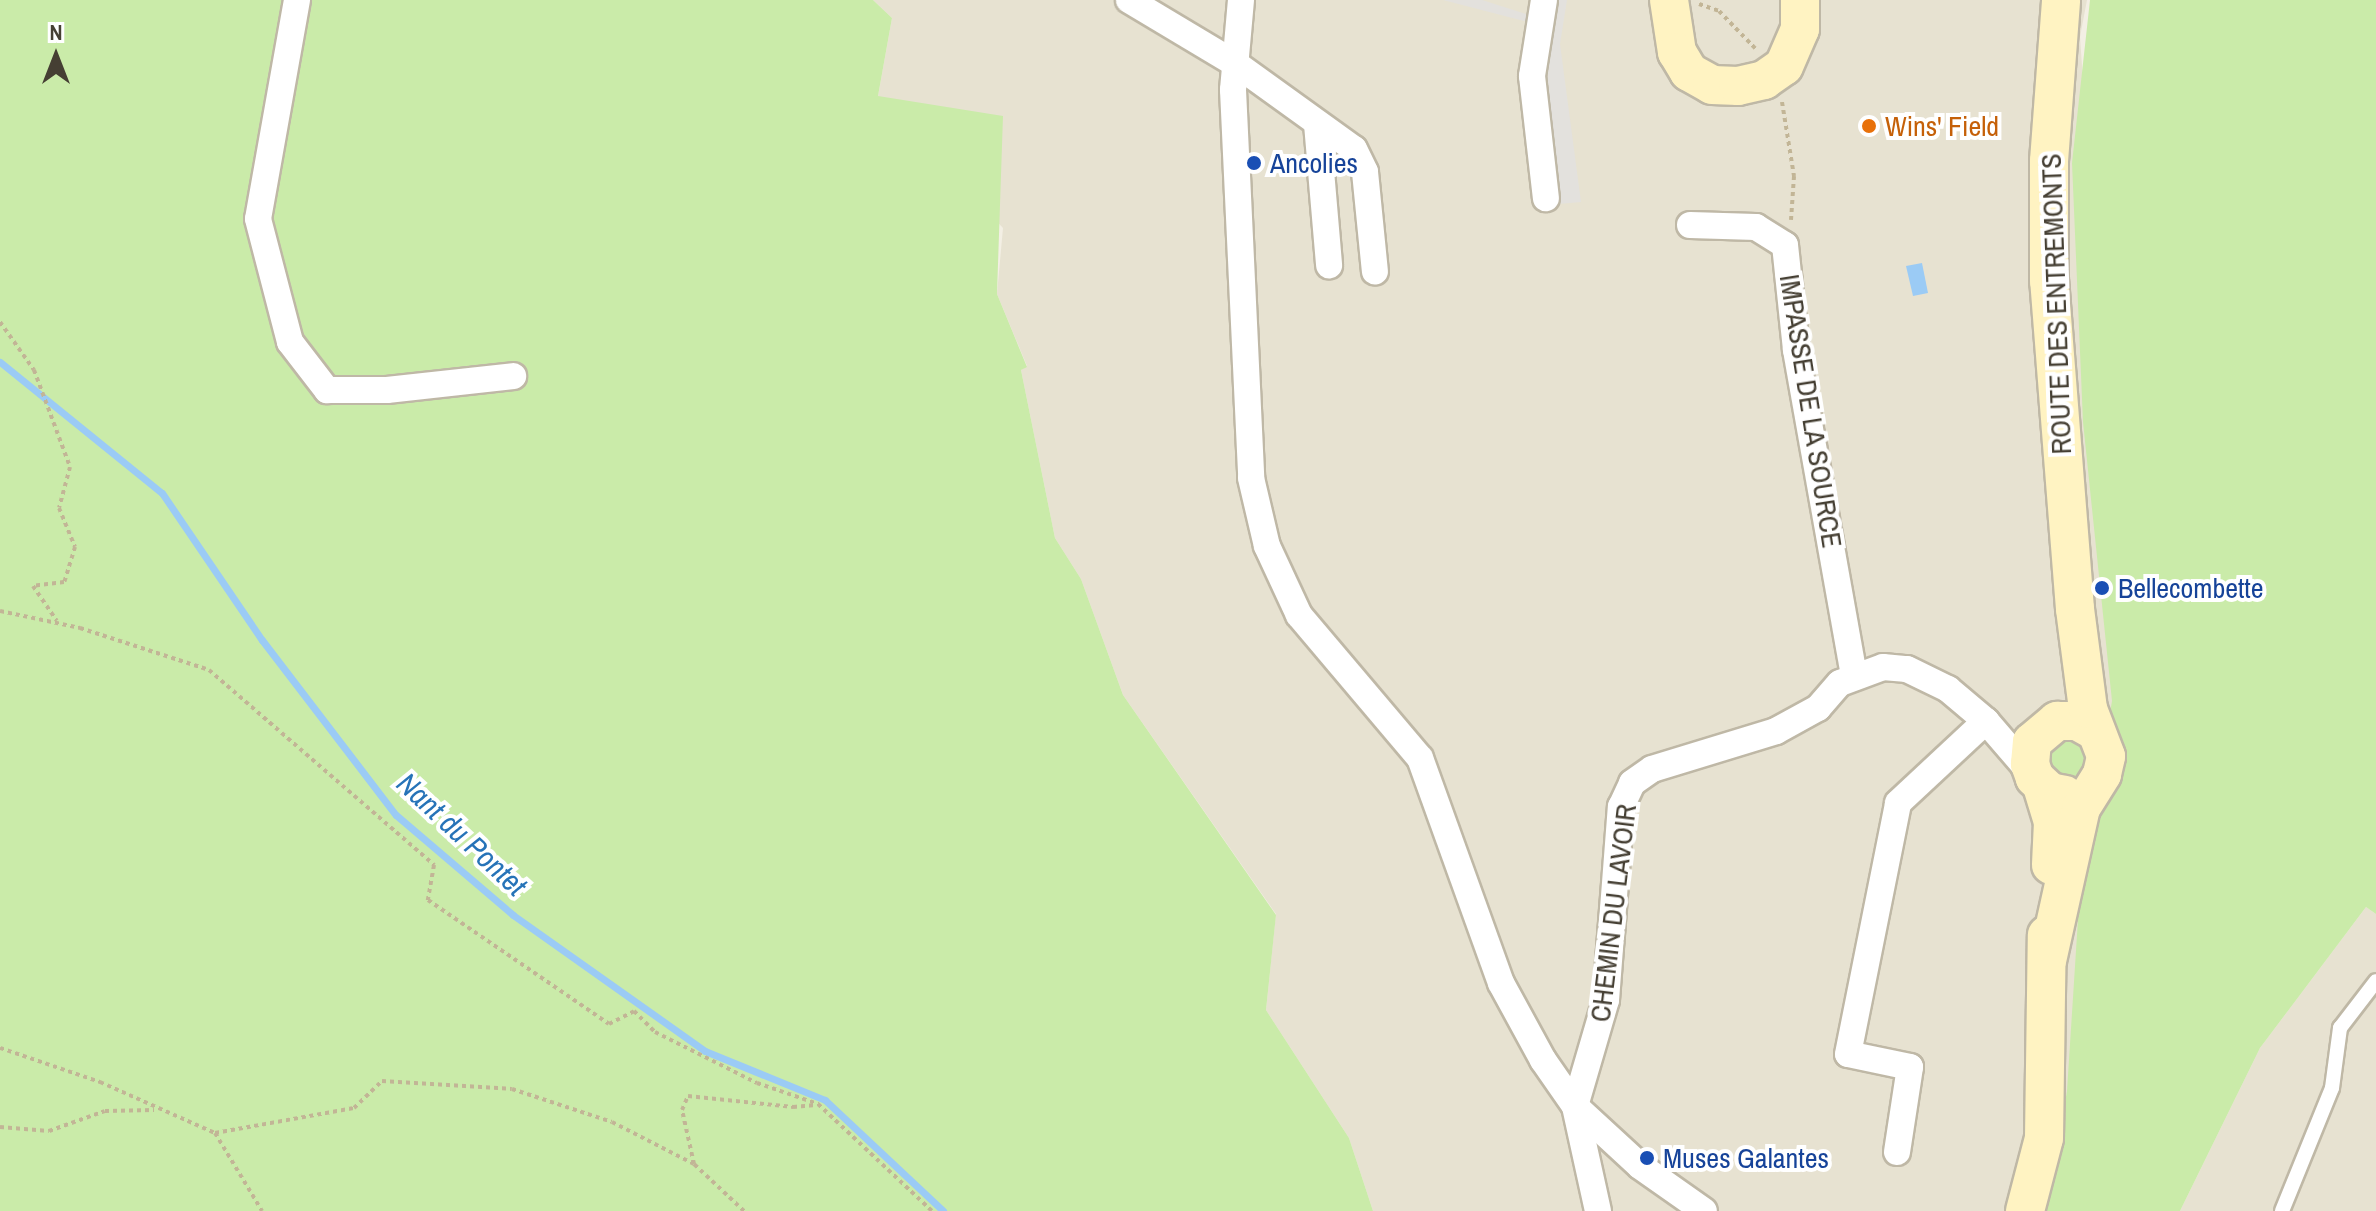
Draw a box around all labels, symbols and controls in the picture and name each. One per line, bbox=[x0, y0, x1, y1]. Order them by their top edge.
north arrow bbox=[16, 16, 96, 96]
text: N bbox=[49, 17, 63, 47]
place label: Wins' Field bbox=[1885, 109, 1999, 143]
marker: Wins' Field bbox=[1860, 117, 1878, 135]
place label: Ancolies bbox=[1270, 146, 1358, 180]
street label: ROUTE DES ENTREMONTS bbox=[2034, 153, 2078, 455]
marker: Ancolies bbox=[1245, 154, 1263, 172]
street label: IMPASSE DE LA SOURCE bbox=[1773, 271, 1849, 551]
place label: Bellecombette bbox=[2118, 571, 2263, 605]
marker: Bellecombette bbox=[2093, 579, 2111, 597]
water label: Nant du Pontet bbox=[390, 765, 534, 903]
street label: CHEMIN DU LAVOIR bbox=[1583, 802, 1643, 1024]
place label: Muses Galantes bbox=[1663, 1141, 1829, 1175]
marker: Muses Galantes bbox=[1638, 1149, 1656, 1167]

